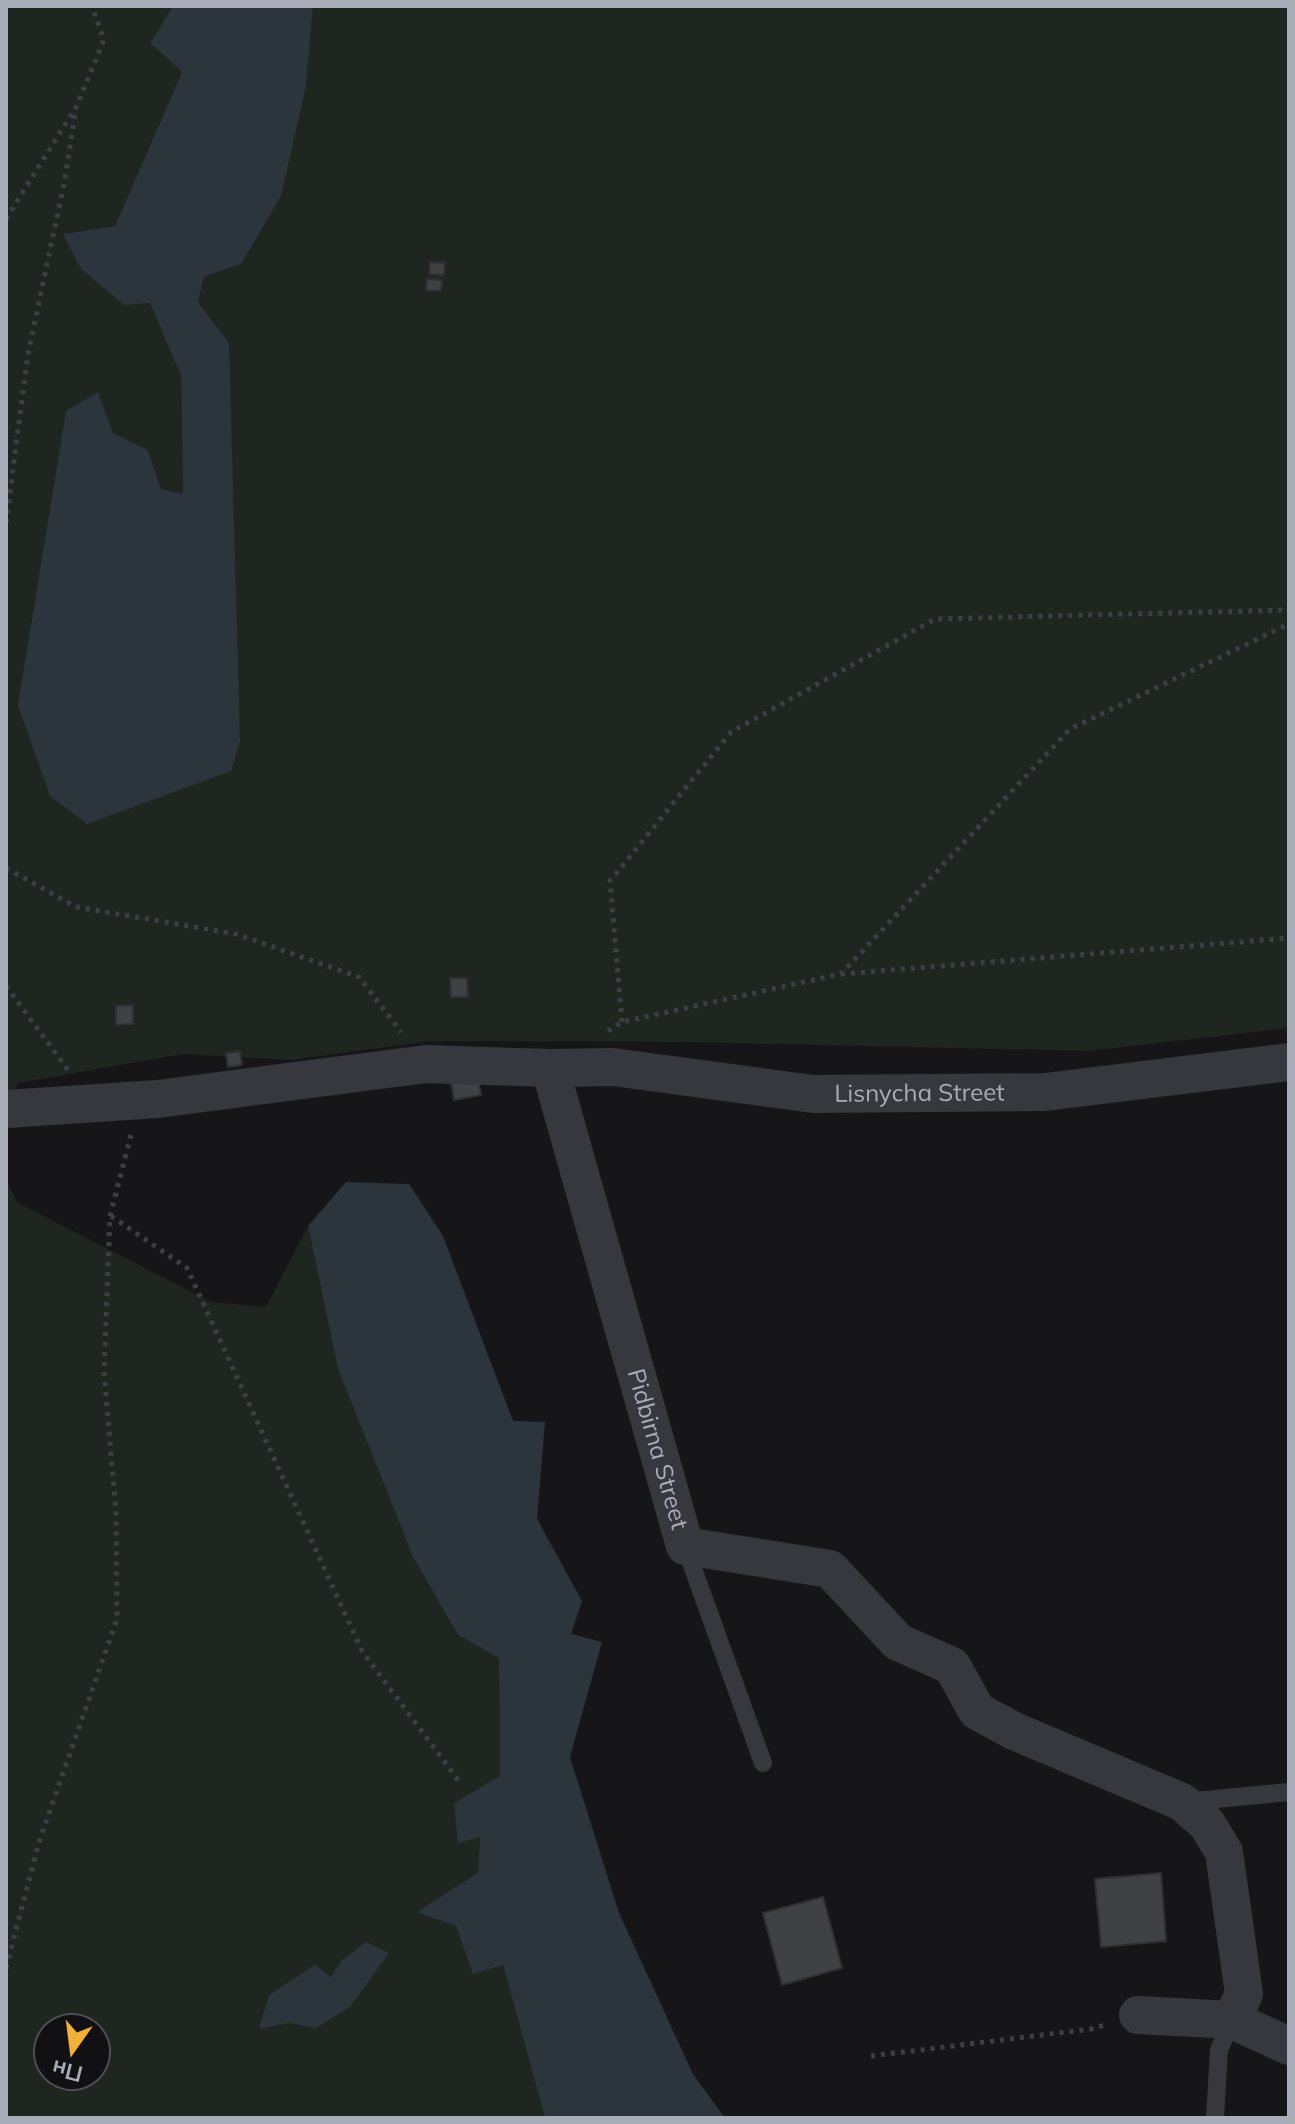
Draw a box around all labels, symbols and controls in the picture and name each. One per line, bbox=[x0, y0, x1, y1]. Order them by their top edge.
street label: Lisnycha Street bbox=[834, 1076, 1005, 1108]
street label: Pidbirna Street bbox=[622, 1365, 696, 1533]
north arrow bbox=[32, 2012, 112, 2092]
text: Пн bbox=[49, 2054, 85, 2089]

